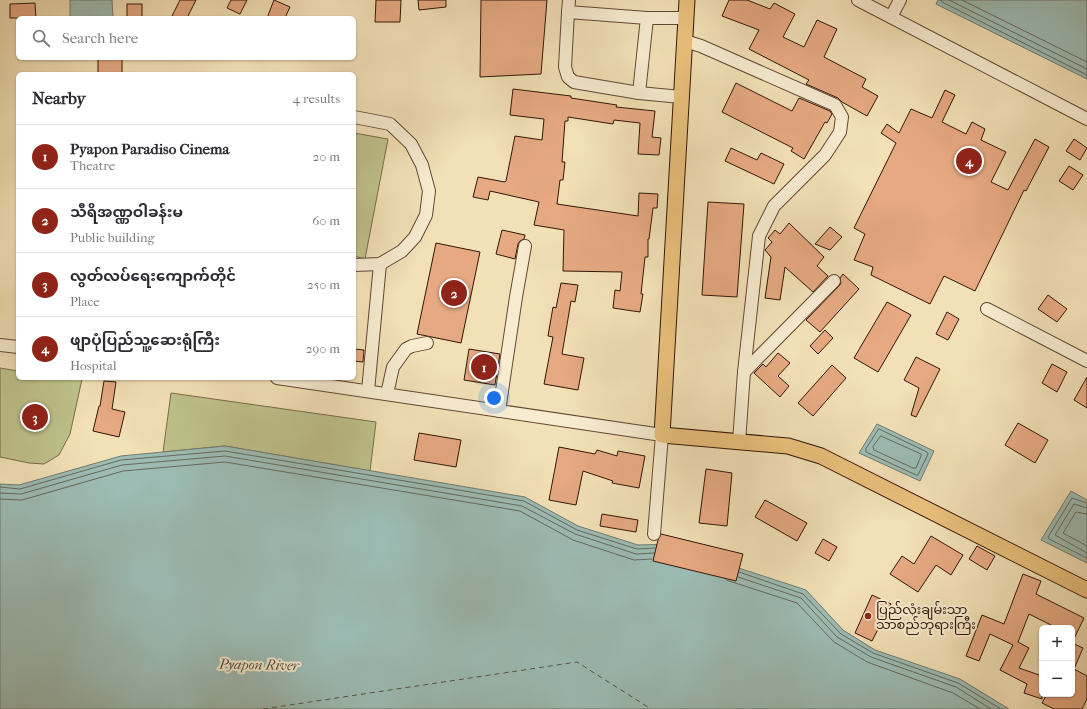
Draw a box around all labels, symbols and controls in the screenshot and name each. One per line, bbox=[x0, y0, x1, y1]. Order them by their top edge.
search box bbox=[16, 16, 356, 60]
icon: search bbox=[30, 27, 52, 49]
text: Search here bbox=[62, 29, 138, 47]
text: Nearby bbox=[32, 88, 86, 108]
text: 4 results bbox=[293, 91, 340, 106]
text: Pyapon Paradiso Cinema bbox=[70, 140, 229, 158]
pin: 4 bbox=[956, 146, 982, 176]
text: 1 bbox=[43, 149, 47, 164]
text: 20 m bbox=[313, 149, 340, 164]
text: Theatre bbox=[70, 158, 115, 173]
text: သီရိအဏ္ဏဝါခန်းမ bbox=[70, 203, 183, 221]
text: 2 bbox=[42, 213, 48, 228]
text: 60 m bbox=[312, 213, 340, 228]
text: Public building bbox=[70, 230, 155, 245]
text: လွတ်လပ်ရေးကျောက်တိုင် bbox=[70, 267, 236, 285]
text: 3 bbox=[42, 277, 48, 292]
text: 250 m bbox=[307, 277, 340, 292]
pin: 2 bbox=[441, 278, 467, 308]
text: Place bbox=[70, 294, 100, 309]
text: ဖျာပုံပြည်သူ့ဆေးရုံကြီး bbox=[70, 331, 220, 349]
text: 4 bbox=[41, 341, 49, 356]
text: 290 m bbox=[306, 341, 340, 356]
pin: 1 bbox=[471, 352, 497, 382]
text: Hospital bbox=[70, 358, 117, 373]
your location bbox=[484, 388, 504, 408]
pin: 3 bbox=[22, 402, 48, 432]
place label: ပြည်လုံးချမ်းသာ သာစည်ဘုရားကြီး bbox=[876, 601, 976, 635]
marker: ပြည်လုံးချမ်းသာ သာစည်ဘုရားကြီး bbox=[863, 611, 873, 621]
map controls bbox=[1039, 625, 1075, 697]
button: + bbox=[1039, 625, 1075, 661]
water label: Pyapon River bbox=[218, 656, 301, 674]
button: − bbox=[1039, 661, 1075, 697]

